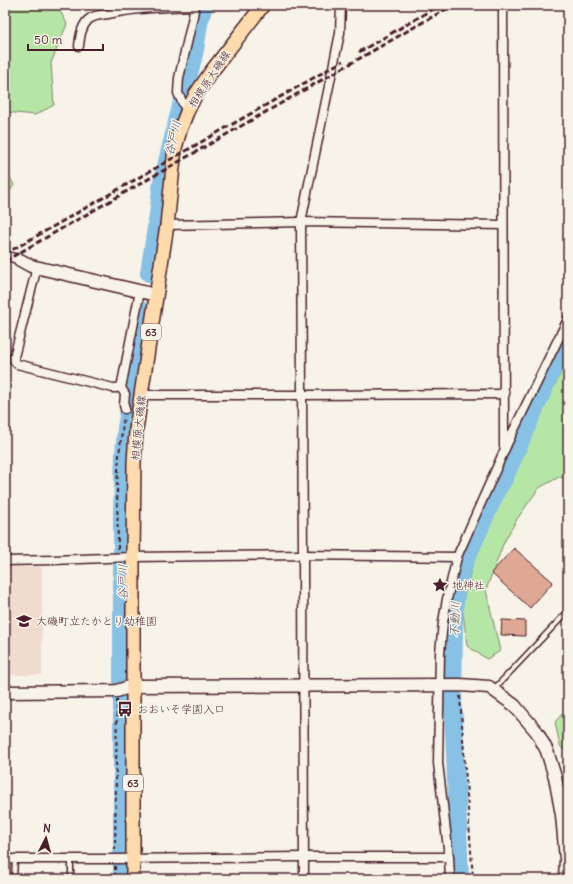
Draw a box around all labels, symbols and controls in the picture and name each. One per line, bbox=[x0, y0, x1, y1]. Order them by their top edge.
scale bar bbox=[28, 26, 103, 52]
text: 50 m bbox=[34, 32, 63, 47]
street label: 相模原大磯線 bbox=[185, 48, 233, 110]
water label: 谷戸川 bbox=[161, 119, 184, 157]
road number: 63 bbox=[141, 324, 161, 340]
street label: 相模原大磯線 bbox=[128, 394, 148, 462]
water label: 谷戸川 bbox=[115, 564, 130, 600]
place icon: 地神社 bbox=[431, 576, 449, 594]
place label: 地神社 bbox=[452, 578, 485, 592]
water label: 不動川 bbox=[446, 601, 463, 637]
school or university icon: 大磯町立たかとり幼稚園 bbox=[15, 612, 33, 630]
place label: 大磯町立たかとり幼稚園 bbox=[36, 614, 157, 628]
bus stop icon: おおいそ学園入口 bbox=[116, 700, 134, 718]
place label: おおいそ学園入口 bbox=[137, 702, 225, 716]
road number: 63 bbox=[123, 775, 143, 791]
north arrow bbox=[26, 818, 66, 858]
text: N bbox=[43, 821, 52, 835]

